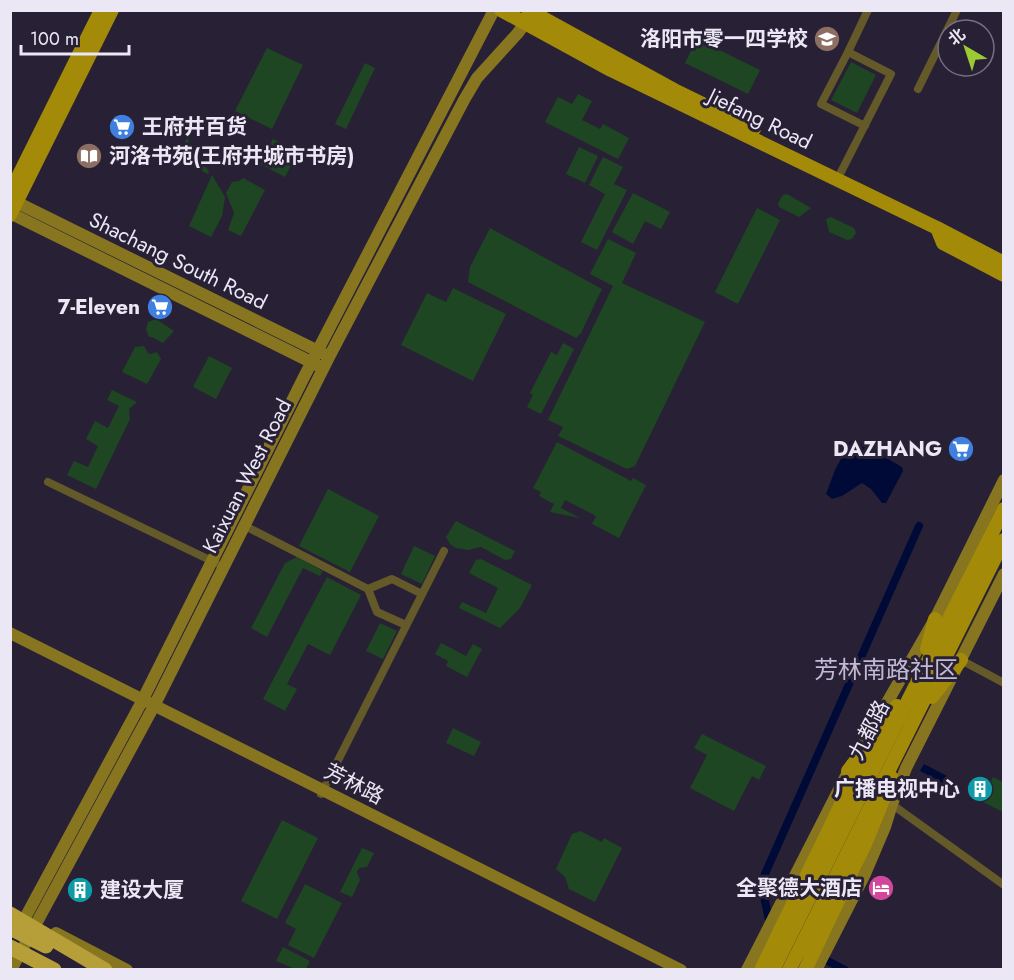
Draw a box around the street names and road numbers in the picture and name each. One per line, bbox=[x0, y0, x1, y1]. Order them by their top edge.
street label: Jiefang Road bbox=[700, 80, 817, 157]
street label: Shachang South Road bbox=[84, 205, 272, 317]
street label: Kaixuan West Road bbox=[195, 394, 299, 558]
street label: 九都路 bbox=[841, 695, 897, 765]
street label: 芳林路 bbox=[319, 756, 389, 812]

